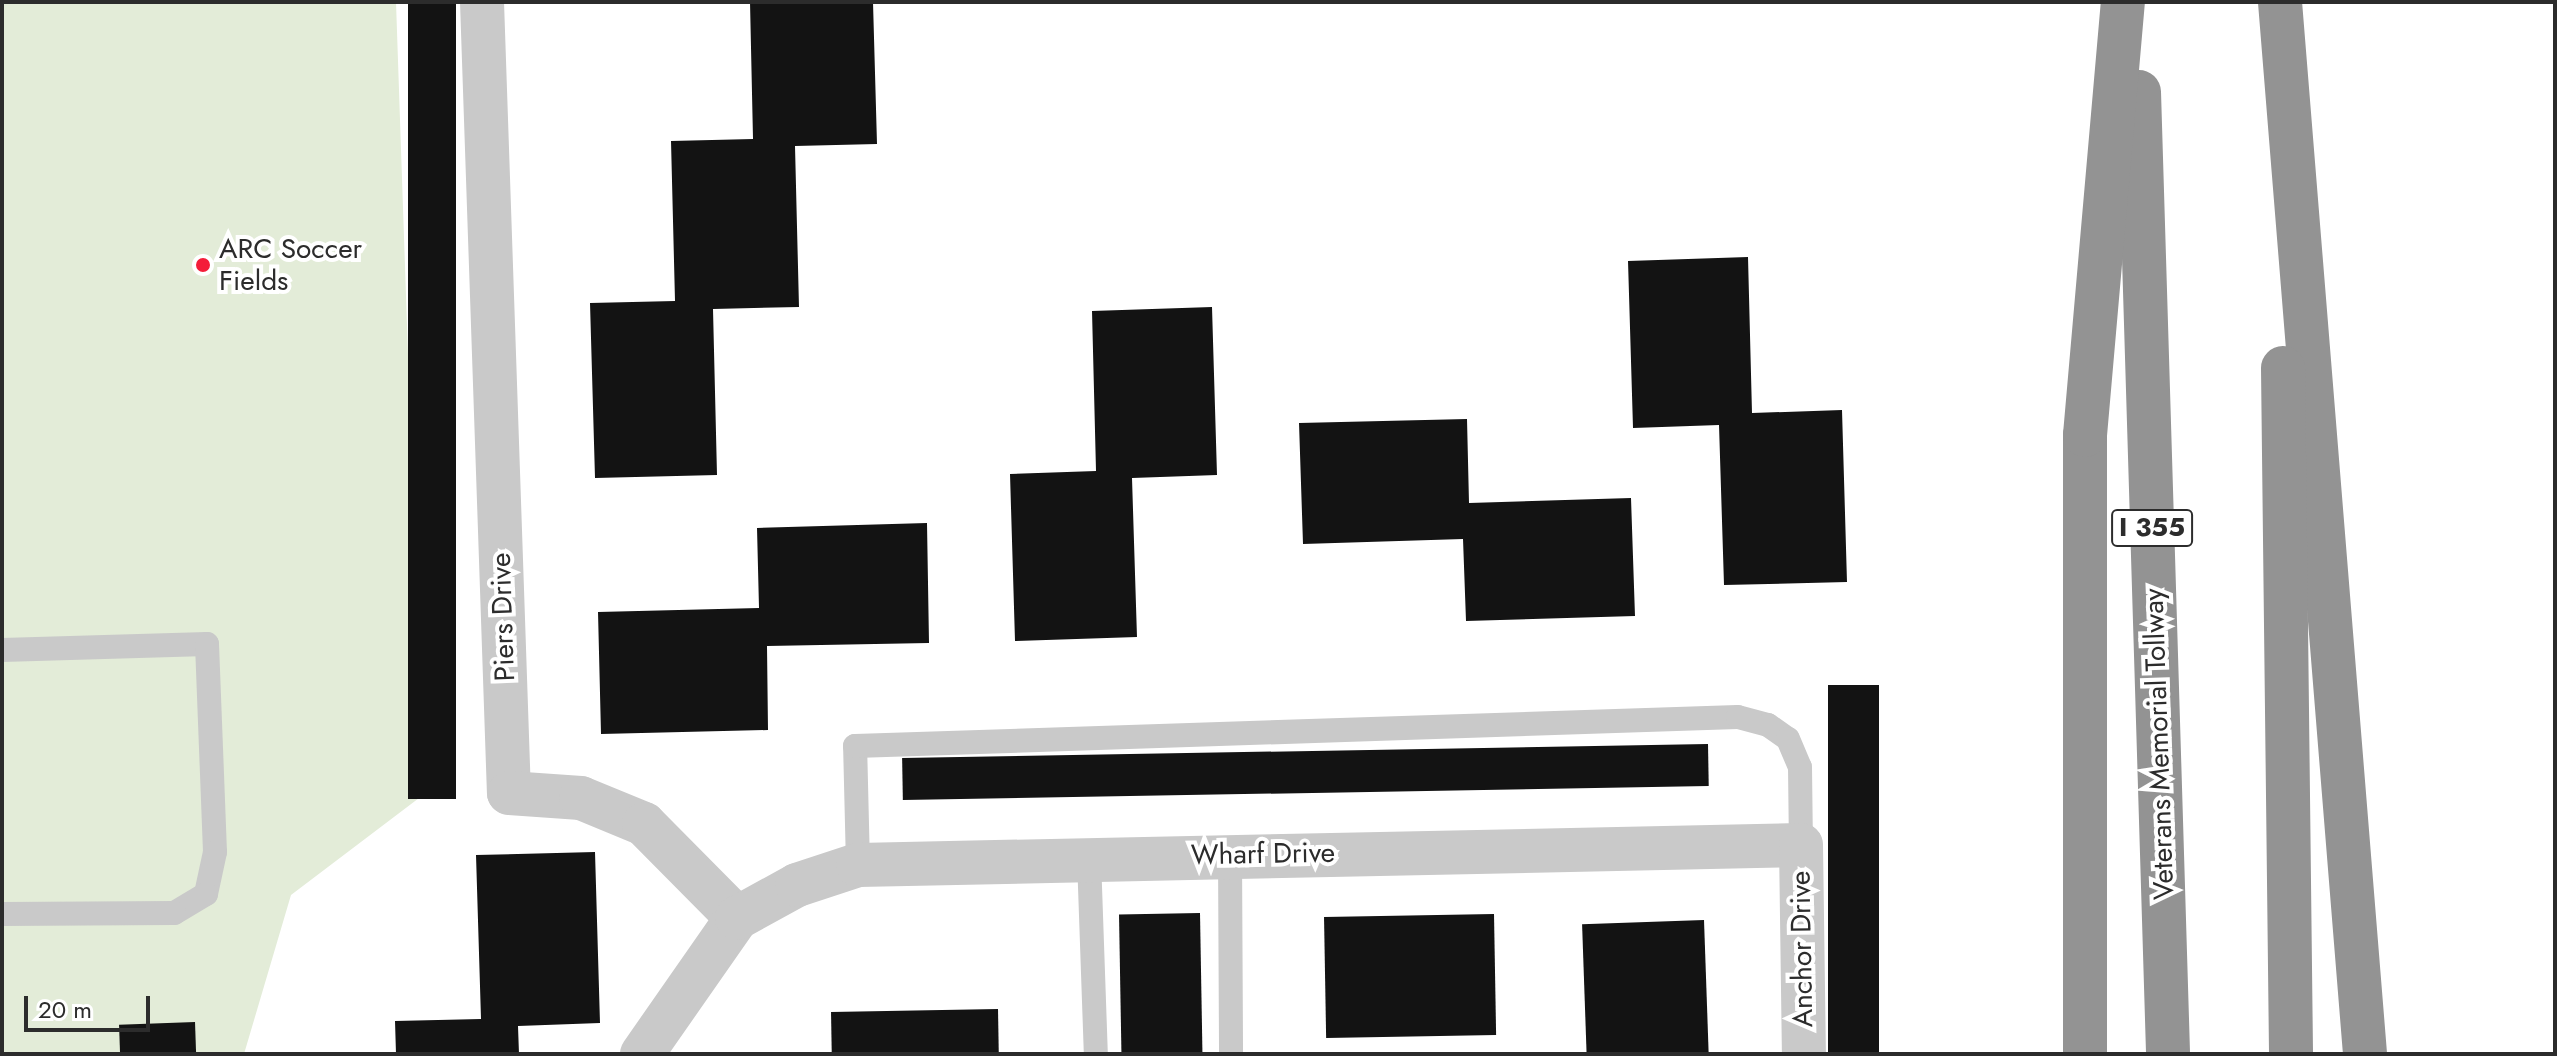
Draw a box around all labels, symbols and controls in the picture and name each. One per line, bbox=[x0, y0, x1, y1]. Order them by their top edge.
place label: ARC Soccer Fields bbox=[219, 232, 362, 298]
marker: ARC Soccer Fields bbox=[194, 256, 212, 274]
road number: I 355 bbox=[2110, 506, 2194, 550]
street label: Piers Drive bbox=[484, 552, 522, 682]
street label: Veterans Memorial Tollway bbox=[2137, 588, 2181, 900]
street label: Wharf Drive bbox=[1191, 836, 1335, 872]
street label: Anchor Drive bbox=[1784, 870, 1820, 1028]
scale bar bbox=[28, 980, 154, 1030]
text: 20 m bbox=[38, 992, 92, 1027]

